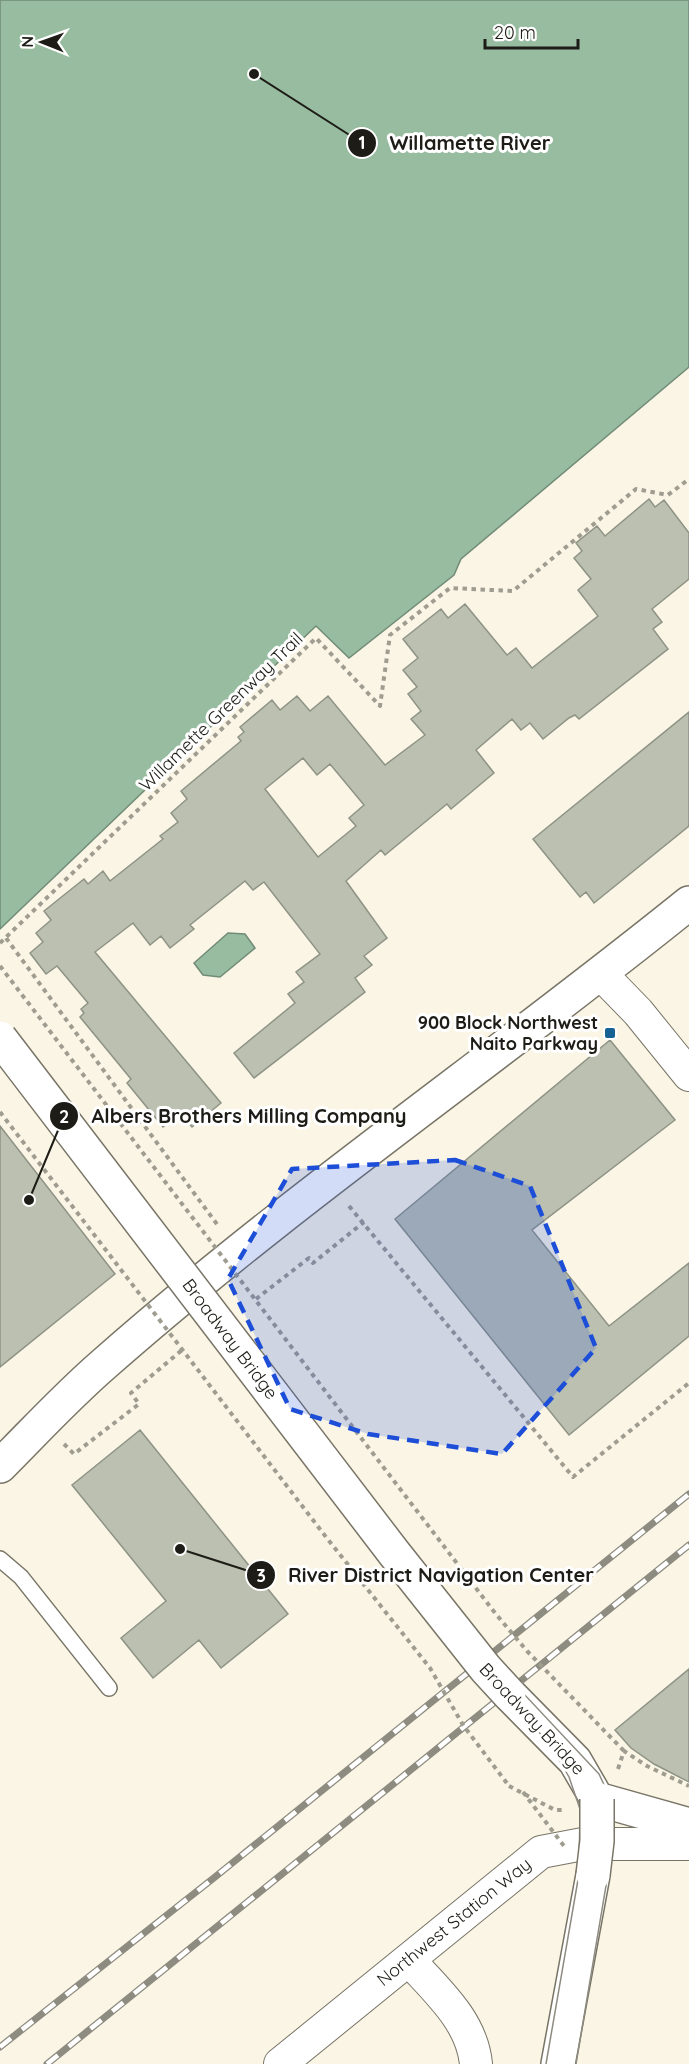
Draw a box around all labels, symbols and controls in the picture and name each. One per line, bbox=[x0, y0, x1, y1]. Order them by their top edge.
north arrow bbox=[12, 12, 72, 72]
scale bar bbox=[485, 12, 578, 50]
text: 20 m bbox=[494, 21, 536, 44]
text: N bbox=[17, 36, 37, 48]
callout: Willamette River bbox=[347, 124, 562, 162]
text: Willamette River bbox=[390, 130, 551, 155]
text: 1 bbox=[358, 131, 366, 154]
street label: Willamette Greenway Trail bbox=[134, 627, 307, 796]
place label: 900 Block Northwest Naito Parkway bbox=[418, 1011, 598, 1055]
marker: 900 Block Northwest Naito Parkway bbox=[603, 1026, 617, 1040]
callout: Albers Brothers Milling Company bbox=[49, 1097, 418, 1135]
text: Albers Brothers Milling Company bbox=[92, 1103, 406, 1128]
text: 2 bbox=[59, 1105, 69, 1128]
street label: Broadway Bridge bbox=[178, 1274, 283, 1404]
callout: River District Navigation Center bbox=[246, 1556, 606, 1594]
text: River District Navigation Center bbox=[288, 1562, 594, 1587]
text: 3 bbox=[256, 1564, 266, 1587]
street label: Broadway Bridge bbox=[474, 1658, 590, 1780]
street label: Northwest Station Way bbox=[372, 1852, 536, 1991]

